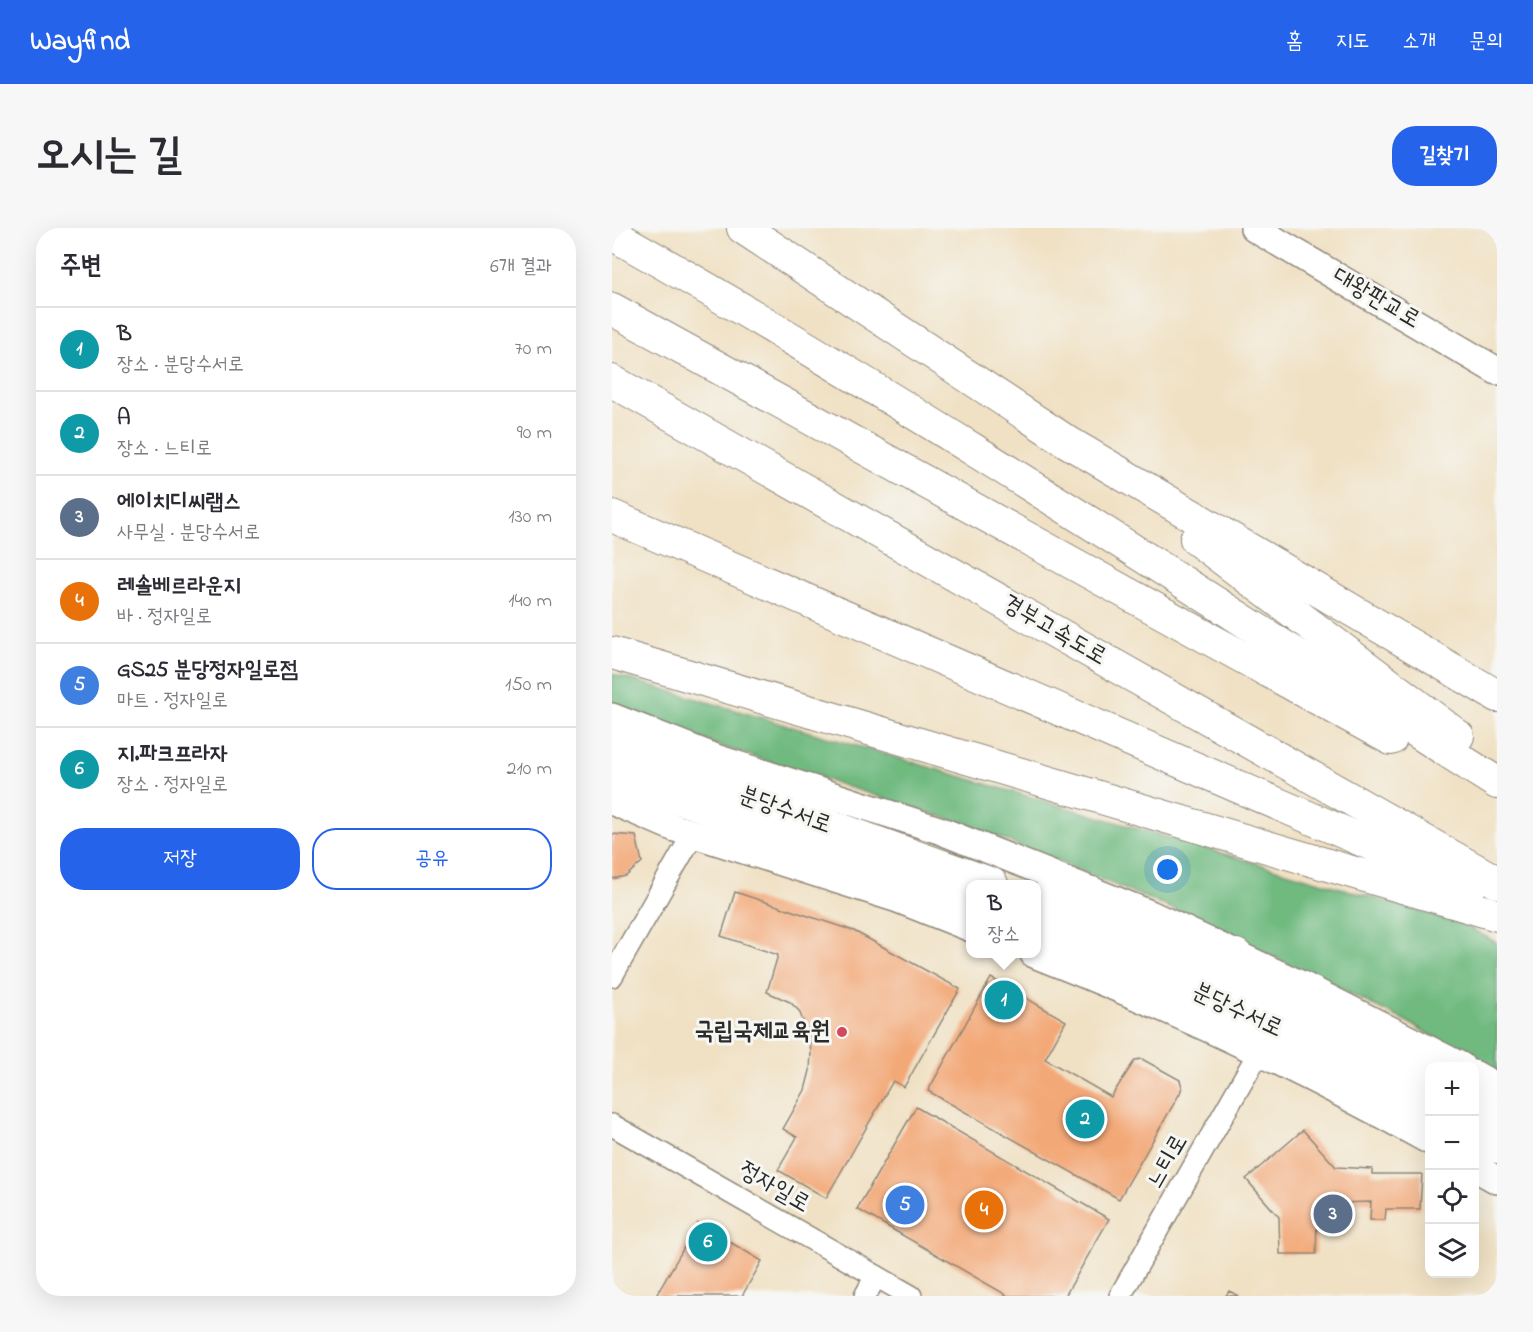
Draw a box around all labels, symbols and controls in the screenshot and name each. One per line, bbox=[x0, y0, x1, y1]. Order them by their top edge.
text: Wayfind bbox=[30, 22, 130, 63]
text: 홈 bbox=[1286, 27, 1303, 57]
text: 지도 bbox=[1336, 27, 1369, 57]
text: 소개 bbox=[1402, 27, 1436, 57]
text: 문의 bbox=[1469, 27, 1503, 57]
text: 오시는 길 bbox=[36, 126, 182, 187]
button: 길찾기 bbox=[1392, 126, 1497, 186]
text: 주변 bbox=[60, 248, 102, 286]
text: 6개 결과 bbox=[490, 253, 552, 282]
street label: 대왕판교로 bbox=[1325, 260, 1427, 338]
text: B bbox=[117, 319, 132, 351]
text: 1 bbox=[76, 335, 83, 364]
text: 70 m bbox=[515, 335, 552, 364]
text: 장소 · 분당수서로 bbox=[117, 351, 244, 380]
text: A bbox=[117, 403, 131, 435]
text: 2 bbox=[75, 419, 84, 448]
text: 90 m bbox=[517, 419, 552, 448]
text: 장소 · 느티로 bbox=[117, 435, 212, 464]
text: 에이치디씨랩스 bbox=[117, 487, 241, 519]
text: 3 bbox=[75, 503, 84, 532]
text: 130 m bbox=[508, 503, 552, 532]
text: 사무실 · 분당수서로 bbox=[117, 519, 260, 548]
text: 레솔베르라운지 bbox=[117, 571, 241, 603]
text: 4 bbox=[75, 587, 84, 616]
text: 140 m bbox=[508, 587, 552, 616]
street label: 경부고속도로 bbox=[995, 587, 1113, 675]
text: 바 · 정자일로 bbox=[117, 603, 212, 632]
text: GS25 분당정자일로점 bbox=[117, 655, 298, 687]
text: 5 bbox=[74, 671, 85, 700]
text: 150 m bbox=[505, 671, 552, 700]
text: 마트 · 정자일로 bbox=[117, 687, 228, 716]
text: 지.파크프라자 bbox=[117, 739, 228, 771]
text: 6 bbox=[75, 755, 84, 784]
text: 210 m bbox=[507, 755, 552, 784]
text: 장소 · 정자일로 bbox=[117, 771, 228, 800]
street label: 분당수서로 bbox=[734, 778, 836, 844]
button: 저장 bbox=[60, 828, 300, 890]
button: 공유 bbox=[312, 828, 552, 890]
your location bbox=[1153, 855, 1182, 884]
popup bbox=[966, 880, 1041, 958]
text: B bbox=[987, 889, 1002, 921]
text: 장소 bbox=[987, 921, 1020, 950]
street label: 분당수서로 bbox=[1186, 975, 1288, 1047]
pin: 1 bbox=[984, 978, 1024, 1022]
place label: 국립국제교육원 bbox=[695, 1015, 830, 1050]
marker: 국립국제교육원 bbox=[835, 1025, 849, 1039]
map controls bbox=[1425, 1062, 1479, 1278]
button: + bbox=[1425, 1062, 1479, 1116]
pin: 2 bbox=[1066, 1096, 1104, 1142]
button: − bbox=[1425, 1116, 1479, 1170]
street label: 느티로 bbox=[1138, 1128, 1198, 1196]
street label: 정자일로 bbox=[732, 1154, 816, 1222]
button: locate bbox=[1425, 1170, 1479, 1224]
pin: 5 bbox=[886, 1182, 924, 1228]
pin: 4 bbox=[964, 1188, 1004, 1232]
pin: 3 bbox=[1314, 1192, 1352, 1236]
pin: 6 bbox=[688, 1220, 728, 1264]
button: layers bbox=[1425, 1224, 1479, 1278]

